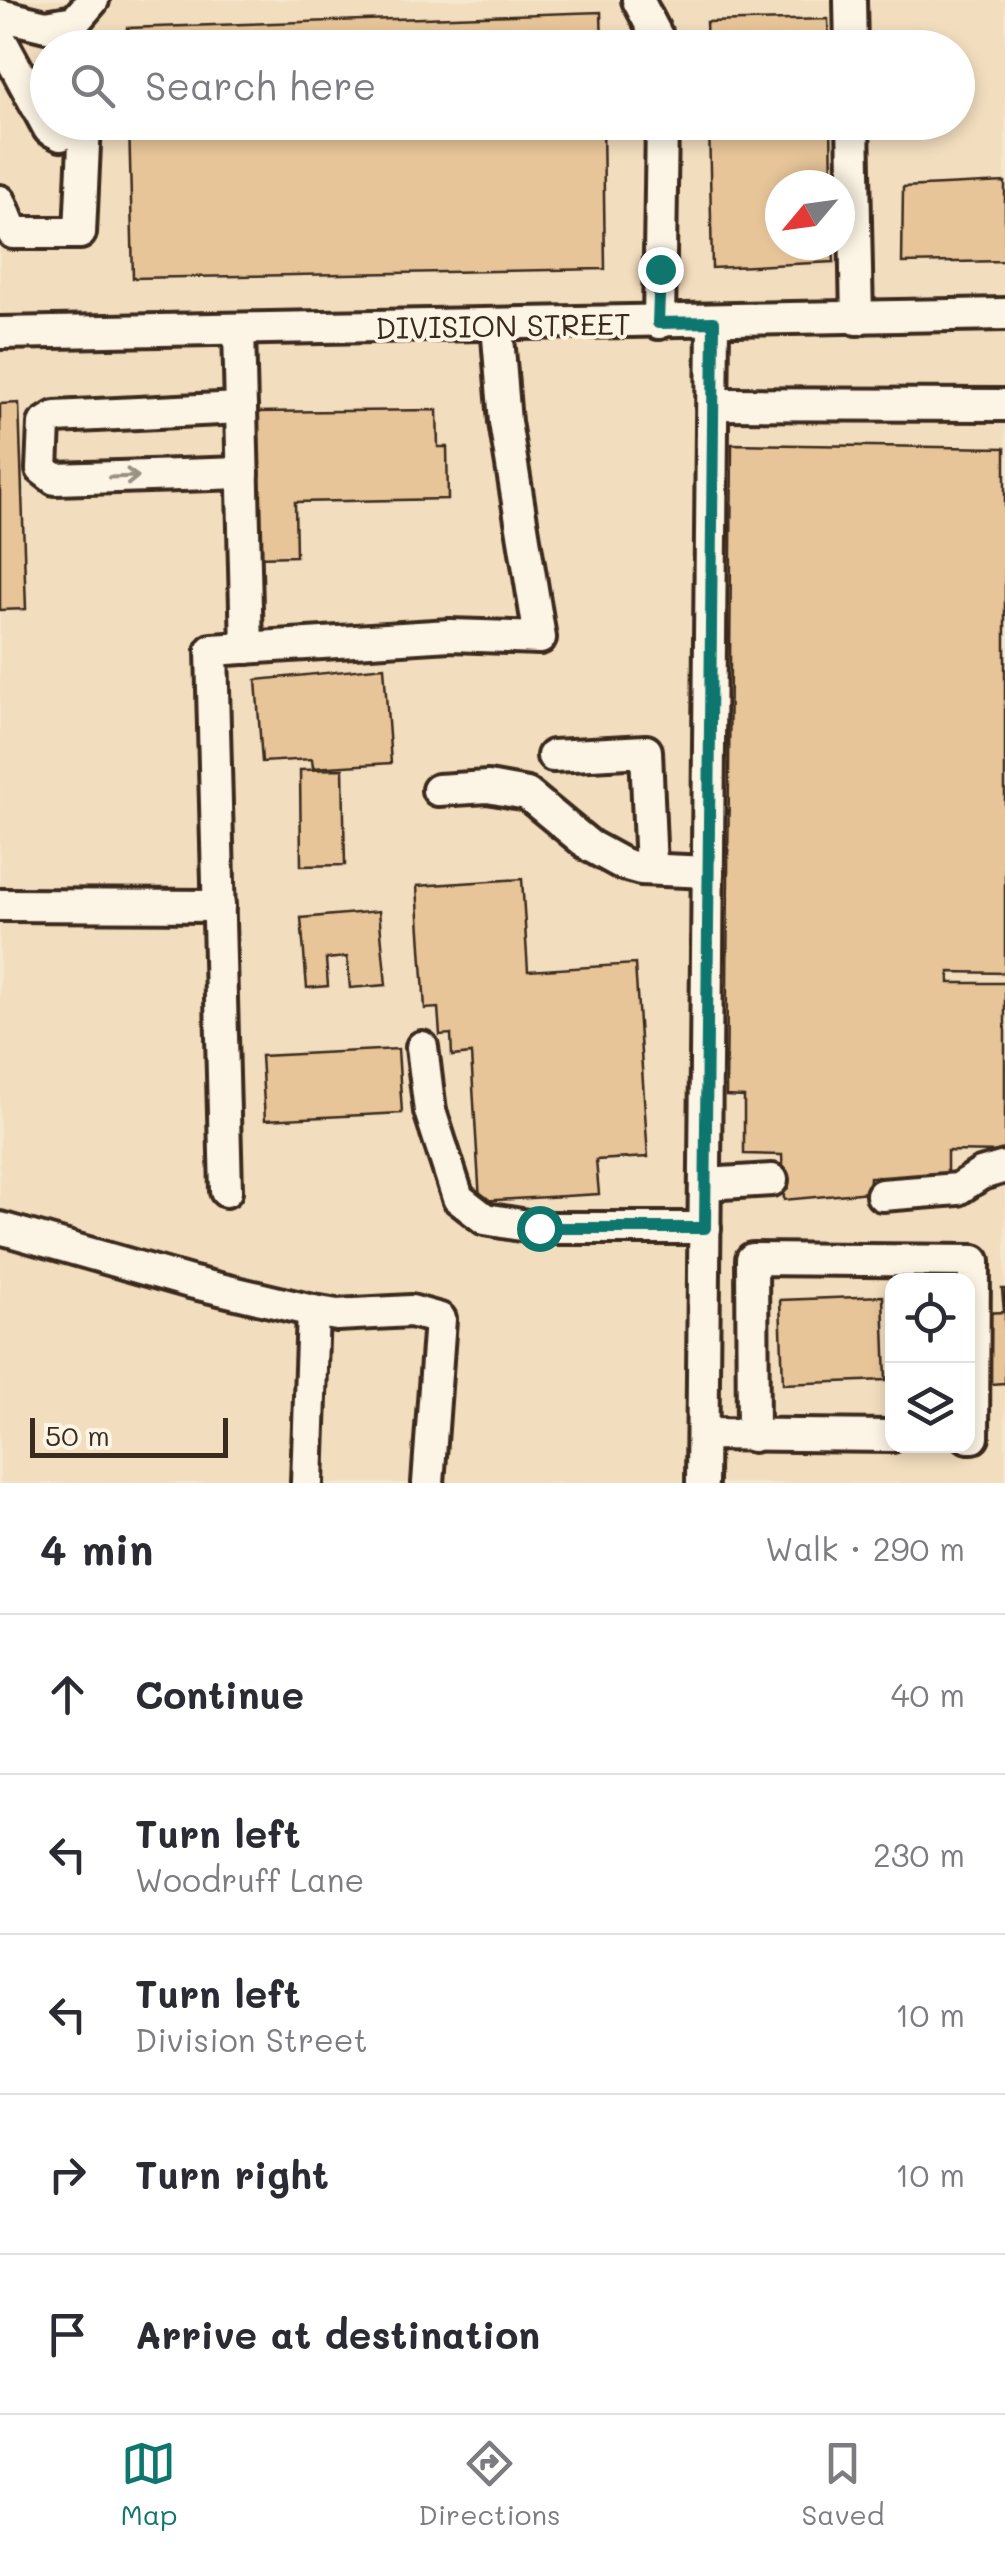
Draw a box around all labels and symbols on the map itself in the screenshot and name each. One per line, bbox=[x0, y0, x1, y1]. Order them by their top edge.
north arrow bbox=[765, 170, 855, 260]
route end bbox=[638, 247, 684, 293]
street label: DIVISION STREET bbox=[375, 303, 631, 347]
one-way arrow bbox=[107, 467, 139, 486]
route start bbox=[517, 1206, 563, 1252]
scale bar bbox=[30, 1413, 228, 1458]

